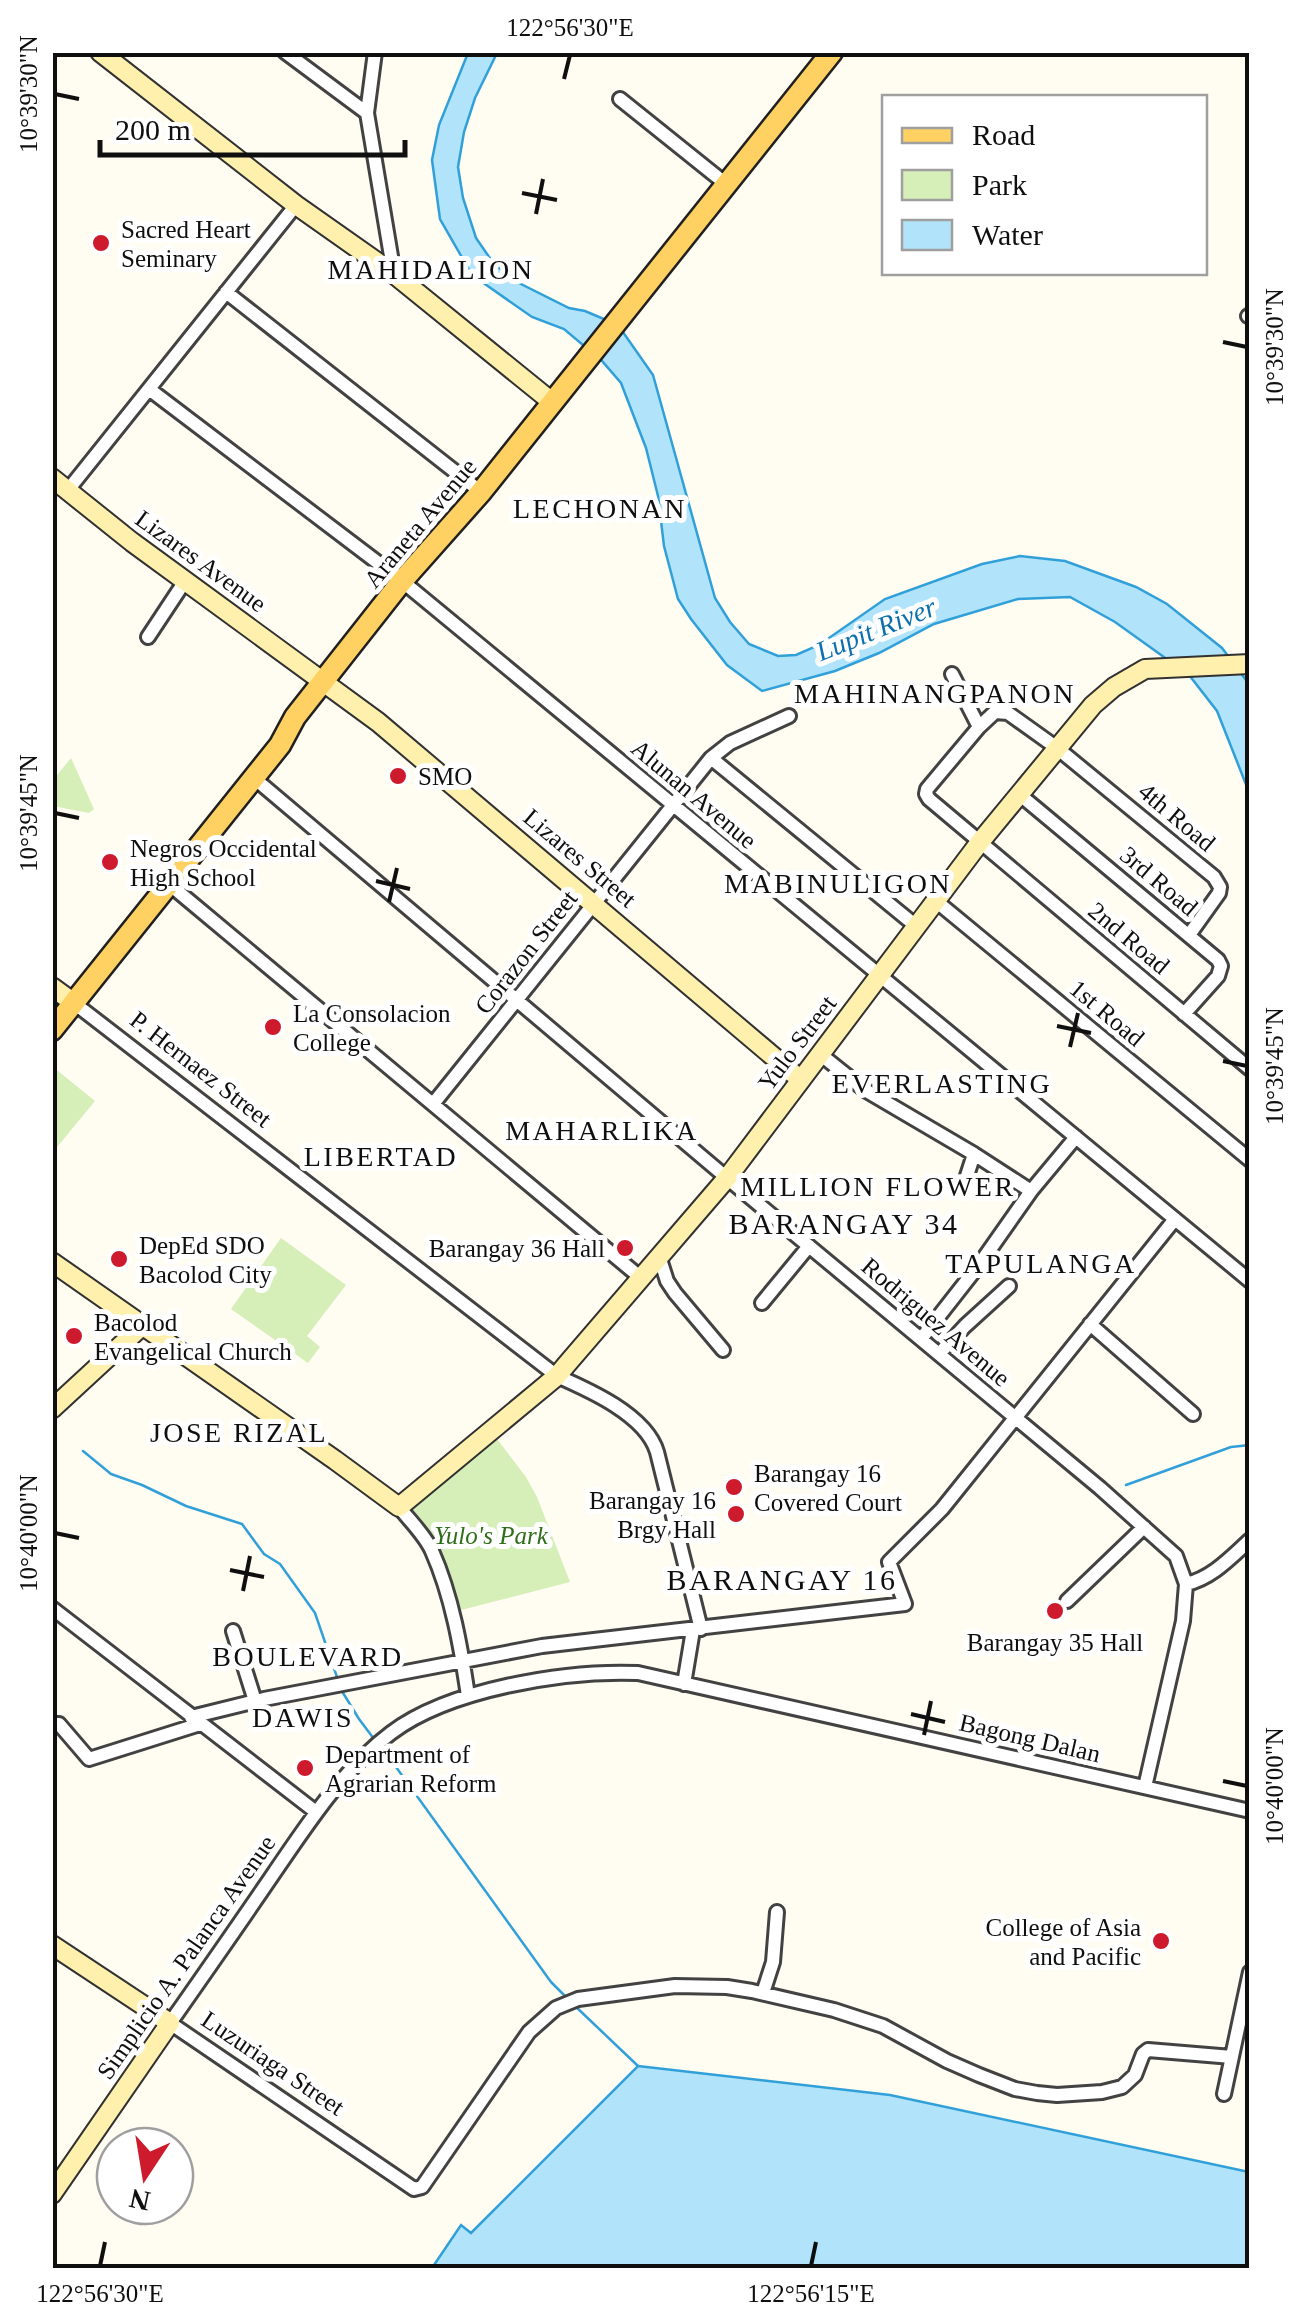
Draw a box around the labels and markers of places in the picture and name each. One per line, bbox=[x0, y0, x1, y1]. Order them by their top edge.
place label: Sacred Heart Seminary bbox=[121, 216, 251, 272]
marker: Sacred Heart Seminary bbox=[90, 232, 112, 254]
place label: SMO bbox=[418, 763, 472, 790]
marker: SMO bbox=[387, 765, 409, 787]
place label: Negros Occidental High School bbox=[130, 835, 317, 891]
marker: Negros Occidental High School bbox=[99, 851, 121, 873]
place label: La Consolacion College bbox=[293, 1000, 451, 1056]
marker: La Consolacion College bbox=[262, 1016, 284, 1038]
place label: DepEd SDO Bacolod City bbox=[139, 1232, 272, 1288]
place label: Barangay 36 Hall bbox=[429, 1235, 605, 1262]
marker: Barangay 36 Hall bbox=[614, 1237, 636, 1259]
marker: DepEd SDO Bacolod City bbox=[108, 1248, 130, 1270]
place label: Bacolod Evangelical Church bbox=[94, 1309, 292, 1365]
marker: Bacolod Evangelical Church bbox=[63, 1325, 85, 1347]
place label: Barangay 16 Covered Court bbox=[754, 1460, 902, 1516]
marker: Barangay 16 Covered Court bbox=[723, 1476, 745, 1498]
place label: Barangay 16 Brgy Hall bbox=[589, 1487, 716, 1543]
marker: Barangay 16 Brgy Hall bbox=[725, 1503, 747, 1525]
marker: Barangay 35 Hall bbox=[1044, 1600, 1066, 1622]
place label: Barangay 35 Hall bbox=[967, 1629, 1143, 1656]
place label: Department of Agrarian Reform bbox=[325, 1741, 497, 1797]
marker: Department of Agrarian Reform bbox=[294, 1757, 316, 1779]
place label: College of Asia and Pacific bbox=[985, 1914, 1141, 1970]
marker: College of Asia and Pacific bbox=[1150, 1930, 1172, 1952]

